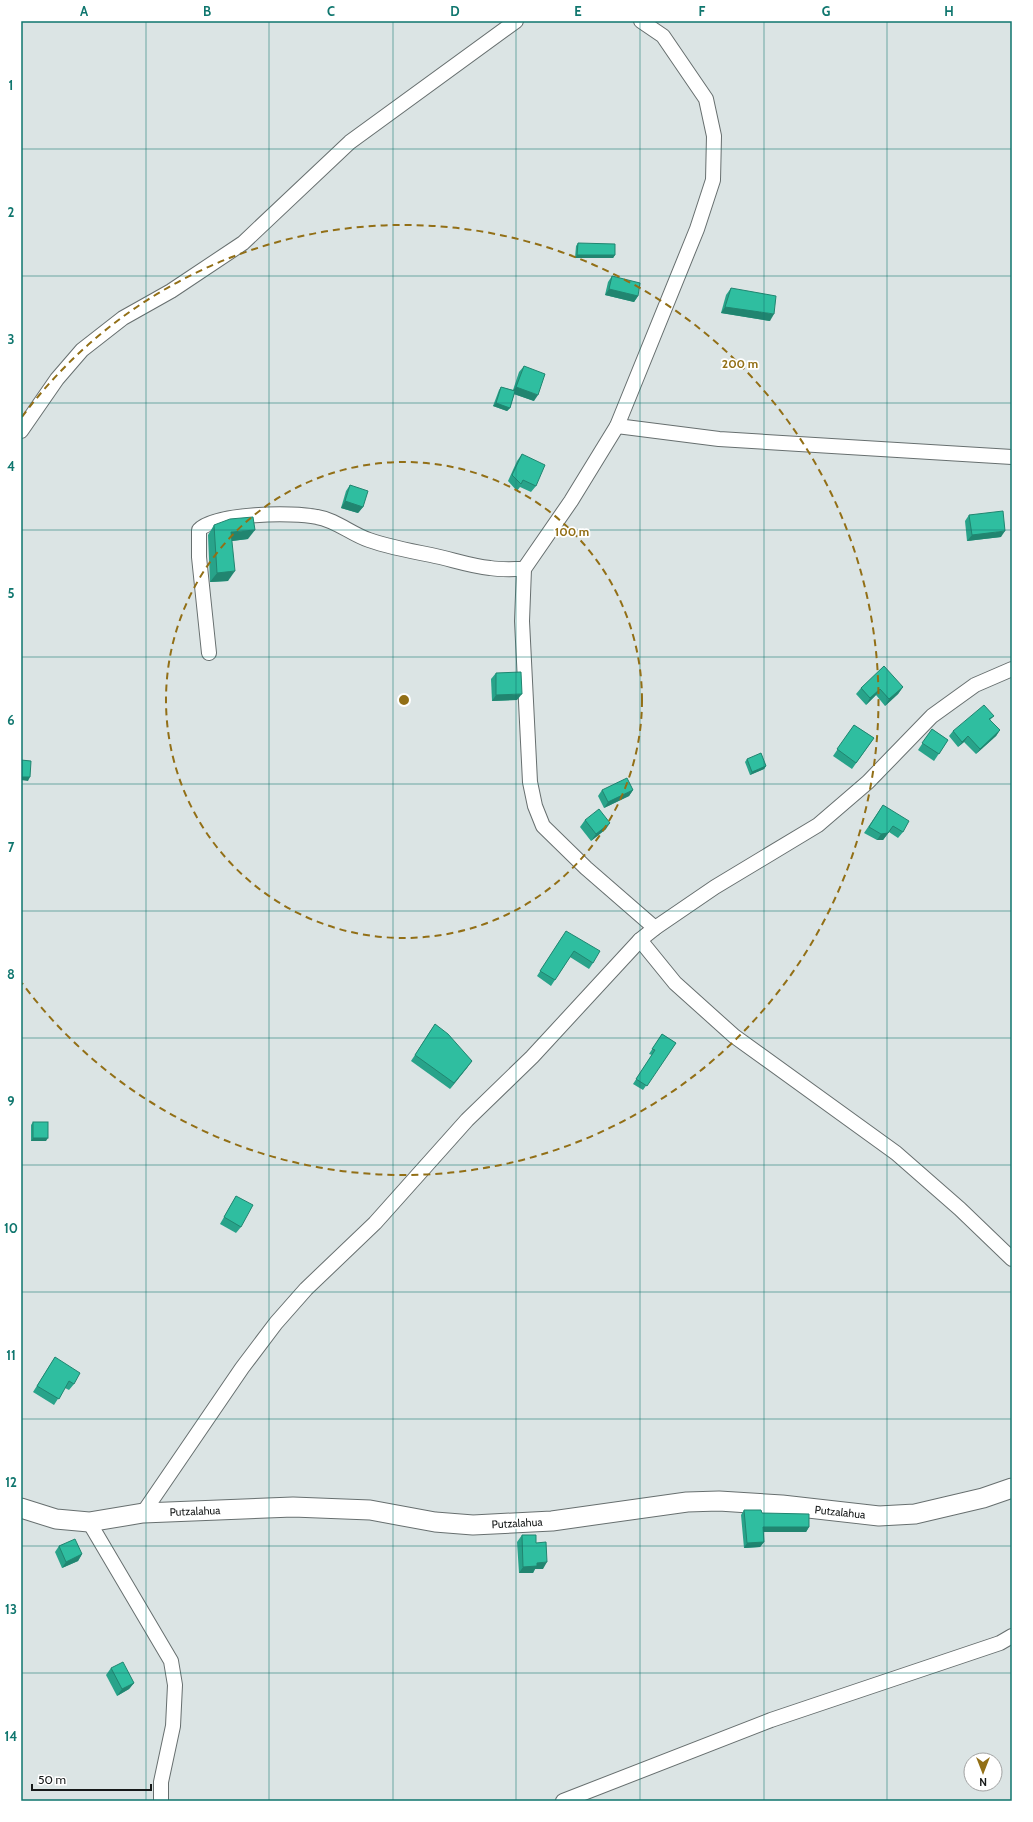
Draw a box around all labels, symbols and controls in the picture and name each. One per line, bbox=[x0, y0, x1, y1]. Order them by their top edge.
text: A bbox=[80, 3, 89, 19]
text: B bbox=[203, 3, 211, 19]
text: C bbox=[327, 3, 335, 19]
text: D bbox=[450, 3, 460, 19]
text: E bbox=[574, 3, 582, 19]
text: F bbox=[699, 3, 706, 19]
text: G bbox=[822, 3, 831, 19]
text: H bbox=[944, 3, 954, 19]
text: 1 bbox=[9, 77, 13, 93]
text: 2 bbox=[8, 204, 15, 220]
text: 3 bbox=[7, 331, 15, 347]
text: 200 m bbox=[722, 356, 758, 371]
text: 4 bbox=[7, 458, 15, 474]
text: 100 m bbox=[555, 524, 589, 539]
text: 5 bbox=[8, 585, 15, 601]
centre of rings bbox=[397, 693, 411, 707]
text: 6 bbox=[7, 712, 15, 728]
text: 7 bbox=[8, 839, 15, 855]
text: 8 bbox=[7, 966, 15, 982]
text: 9 bbox=[7, 1093, 15, 1109]
text: 10 bbox=[4, 1220, 18, 1236]
text: 11 bbox=[6, 1347, 16, 1363]
text: 12 bbox=[5, 1474, 17, 1490]
street label: Putzalahua bbox=[814, 1502, 867, 1522]
street label: Putzalahua bbox=[169, 1503, 221, 1519]
street label: Putzalahua bbox=[491, 1515, 544, 1531]
text: 13 bbox=[5, 1601, 17, 1617]
text: 14 bbox=[5, 1728, 17, 1744]
north arrow bbox=[963, 1752, 1003, 1792]
scale bar bbox=[32, 1766, 151, 1792]
text: 50 m bbox=[38, 1772, 66, 1787]
text: N bbox=[979, 1775, 987, 1789]

